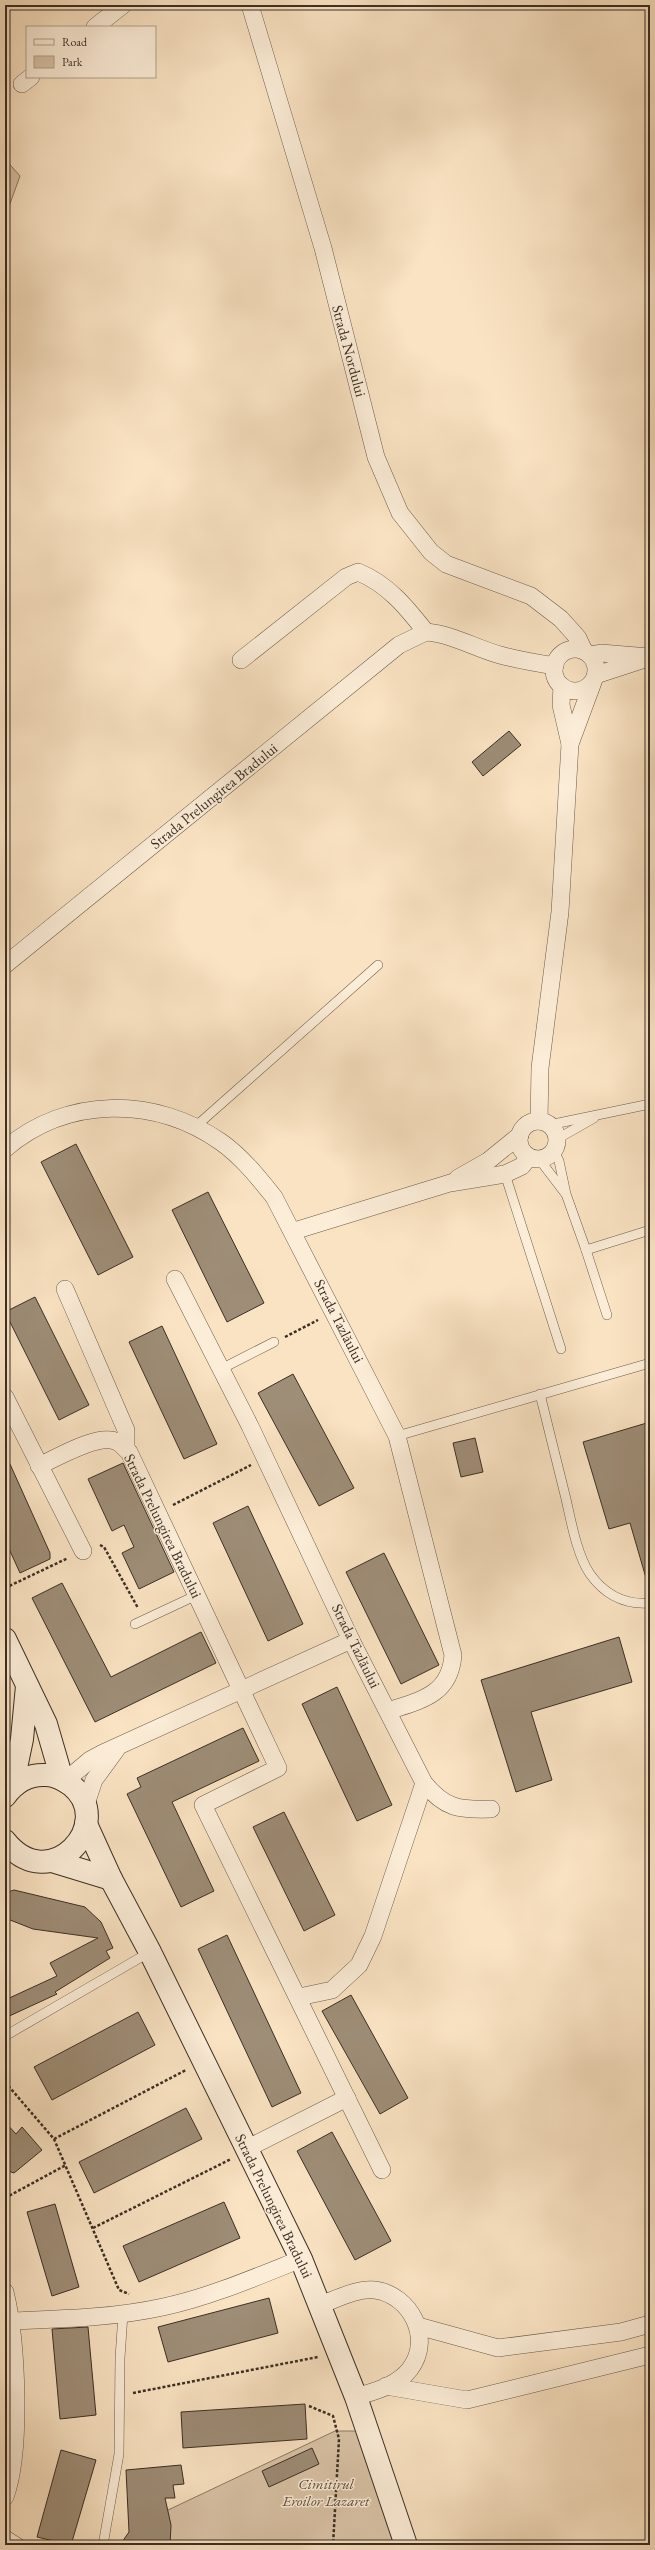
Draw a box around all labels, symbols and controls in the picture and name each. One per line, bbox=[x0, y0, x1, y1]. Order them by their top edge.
legend bbox=[26, 26, 156, 78]
text: Road bbox=[62, 34, 88, 50]
text: Park bbox=[62, 54, 83, 70]
street label: Strada Nordului bbox=[328, 303, 371, 399]
street label: Strada Prelungirea Bradului bbox=[146, 738, 281, 853]
street label: Strada Tazlăului bbox=[310, 1276, 369, 1366]
street label: Strada Prelungirea Bradului bbox=[120, 1450, 207, 1601]
street label: Strada Tazlăului bbox=[328, 1600, 385, 1691]
street label: Strada Prelungirea Bradului bbox=[231, 2130, 318, 2281]
park label: Cimitirul Eroilor Lazaret bbox=[282, 2474, 370, 2510]

